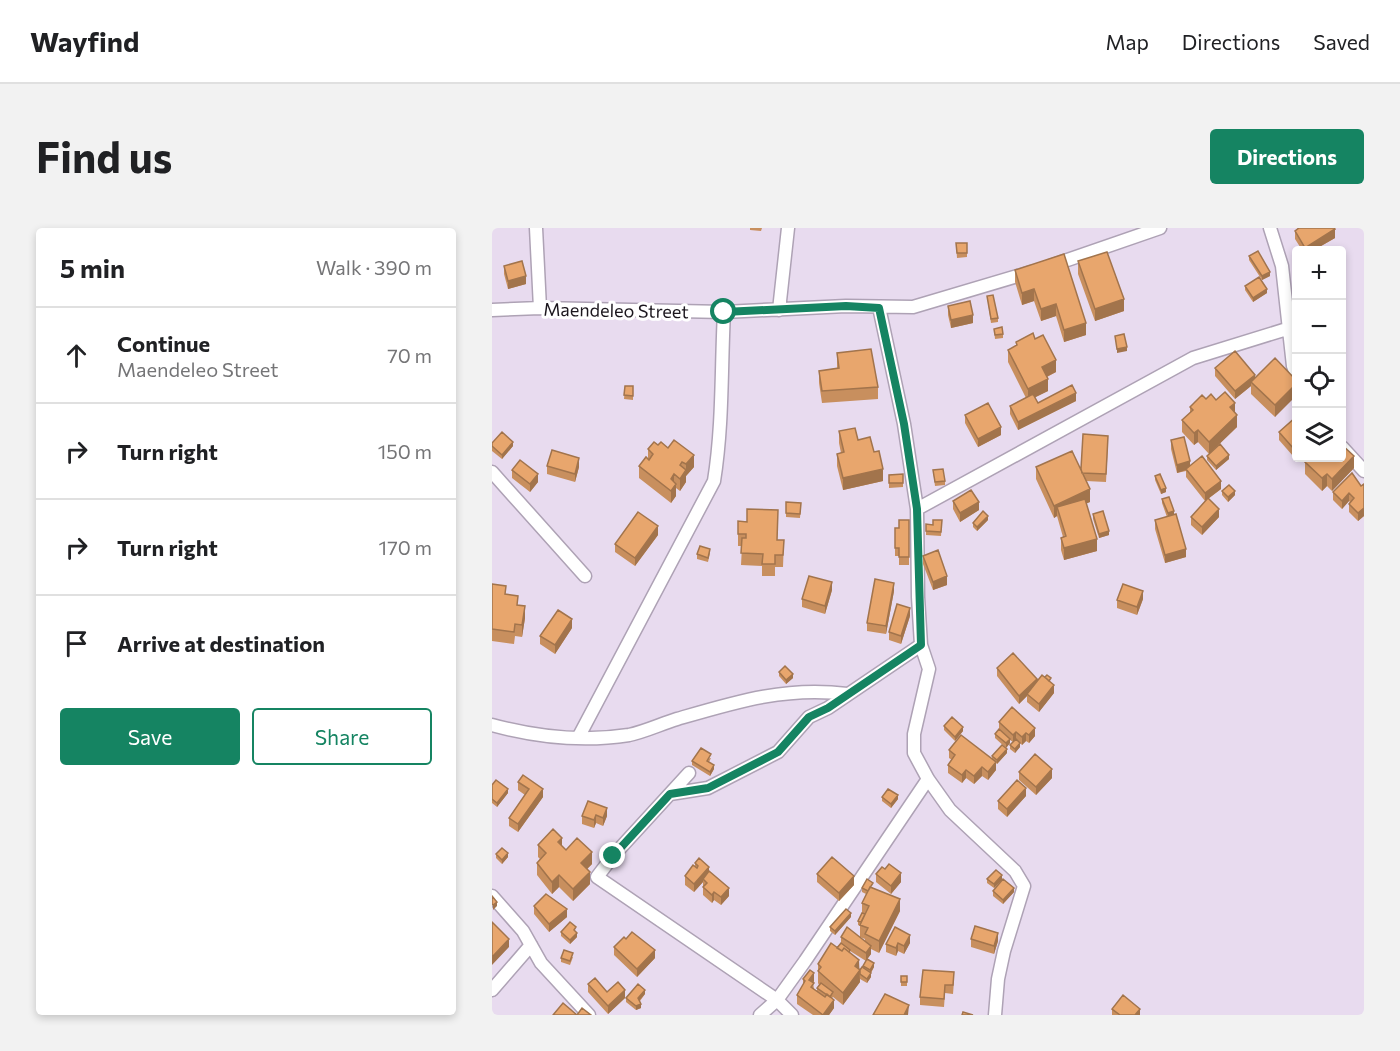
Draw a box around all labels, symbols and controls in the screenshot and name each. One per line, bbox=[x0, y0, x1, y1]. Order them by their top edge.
text: Wayfind bbox=[30, 24, 139, 58]
text: Map bbox=[1106, 29, 1149, 54]
text: Directions bbox=[1182, 29, 1280, 54]
text: Saved bbox=[1313, 29, 1370, 54]
button: Directions bbox=[1210, 129, 1364, 184]
text: Find us bbox=[36, 130, 172, 182]
map controls bbox=[1292, 246, 1346, 462]
button: + bbox=[1292, 246, 1346, 300]
text: 5 min bbox=[60, 252, 125, 283]
text: Walk · 390 m bbox=[316, 255, 432, 279]
street label: Maendeleo Street bbox=[543, 298, 689, 322]
route start bbox=[710, 298, 736, 324]
button: − bbox=[1292, 300, 1346, 354]
text: Continue bbox=[117, 330, 210, 357]
icon: ahead bbox=[60, 339, 93, 372]
text: 70 m bbox=[387, 343, 432, 367]
button: locate bbox=[1292, 354, 1346, 408]
text: Maendeleo Street bbox=[117, 357, 278, 381]
button: layers bbox=[1292, 408, 1346, 462]
icon: right bbox=[60, 435, 93, 468]
text: Turn right bbox=[117, 438, 218, 465]
text: 150 m bbox=[378, 439, 432, 463]
icon: right bbox=[60, 531, 93, 564]
text: Turn right bbox=[117, 534, 218, 561]
text: 170 m bbox=[379, 535, 432, 559]
icon: arrive bbox=[60, 627, 93, 660]
text: Arrive at destination bbox=[117, 630, 325, 657]
button: Save bbox=[60, 708, 240, 765]
button: Share bbox=[252, 708, 432, 765]
route end bbox=[599, 842, 625, 868]

